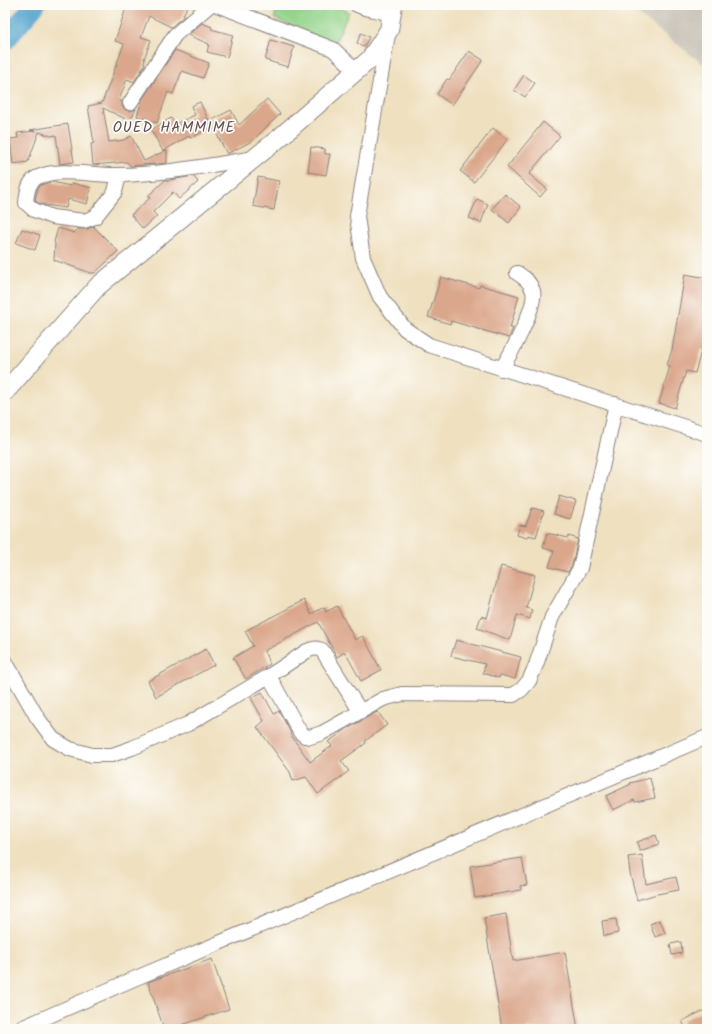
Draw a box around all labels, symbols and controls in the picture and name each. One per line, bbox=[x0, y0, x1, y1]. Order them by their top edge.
district label: OUED HAMMIME bbox=[113, 116, 236, 140]

